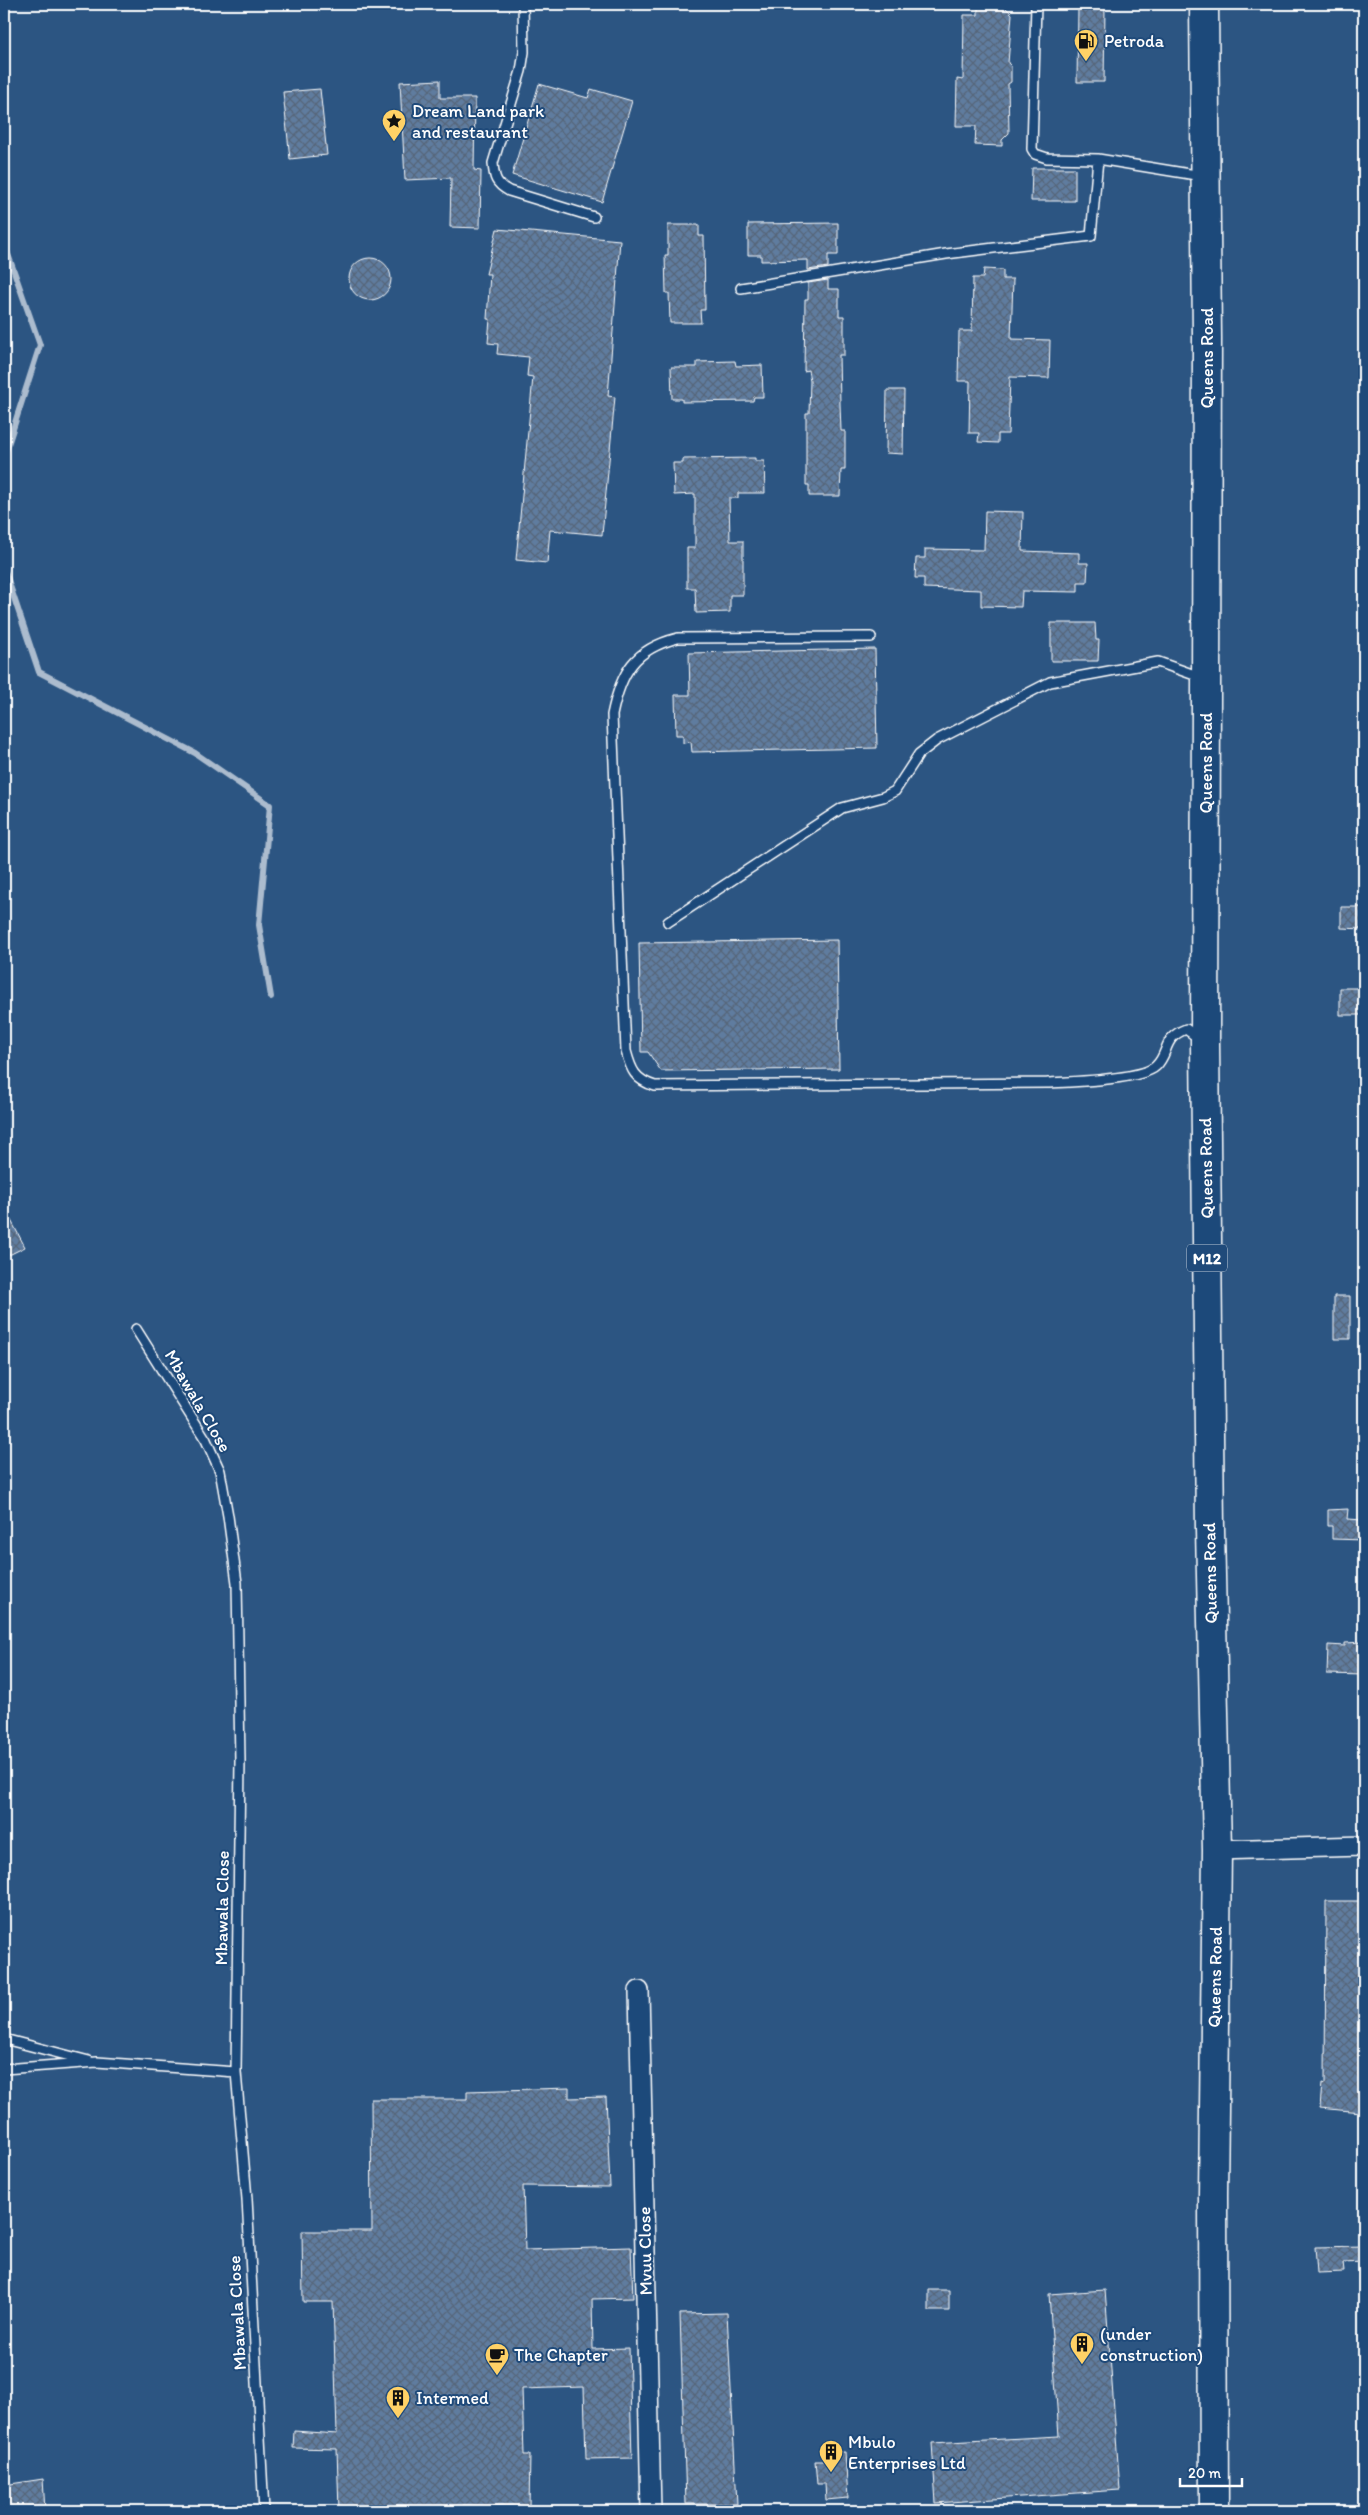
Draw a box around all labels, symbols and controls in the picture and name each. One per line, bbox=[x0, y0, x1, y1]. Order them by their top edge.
fuel station icon: Petroda bbox=[1073, 28, 1099, 62]
place label: Petroda bbox=[1104, 30, 1165, 52]
place label: Dream Land park and restaurant bbox=[412, 100, 545, 143]
place icon: Dream Land park and restaurant bbox=[381, 108, 407, 142]
street label: Queens Road bbox=[1196, 307, 1218, 409]
street label: Queens Road bbox=[1195, 712, 1217, 814]
street label: Queens Road bbox=[1194, 1117, 1218, 1219]
road number: M12 bbox=[1187, 1244, 1227, 1272]
street label: Mbawala Close bbox=[160, 1346, 236, 1456]
street label: Queens Road bbox=[1198, 1522, 1222, 1624]
street label: Mbawala Close bbox=[210, 1850, 234, 1966]
street label: Queens Road bbox=[1203, 1926, 1227, 2028]
street label: Mvuu Close bbox=[633, 2206, 657, 2296]
street label: Mbawala Close bbox=[223, 2255, 251, 2371]
place label: (under construction) bbox=[1100, 2323, 1203, 2366]
building icon: (under construction) bbox=[1069, 2331, 1095, 2365]
cafe icon: The Chapter bbox=[484, 2342, 510, 2376]
place label: The Chapter bbox=[514, 2344, 608, 2366]
building icon: Intermed bbox=[385, 2385, 411, 2419]
place label: Intermed bbox=[416, 2387, 489, 2409]
place label: Mbulo Enterprises Ltd bbox=[848, 2431, 966, 2474]
building icon: Mbulo Enterprises Ltd bbox=[818, 2439, 844, 2473]
scale bar bbox=[1180, 2455, 1243, 2487]
text: 20 m bbox=[1188, 2464, 1222, 2482]

